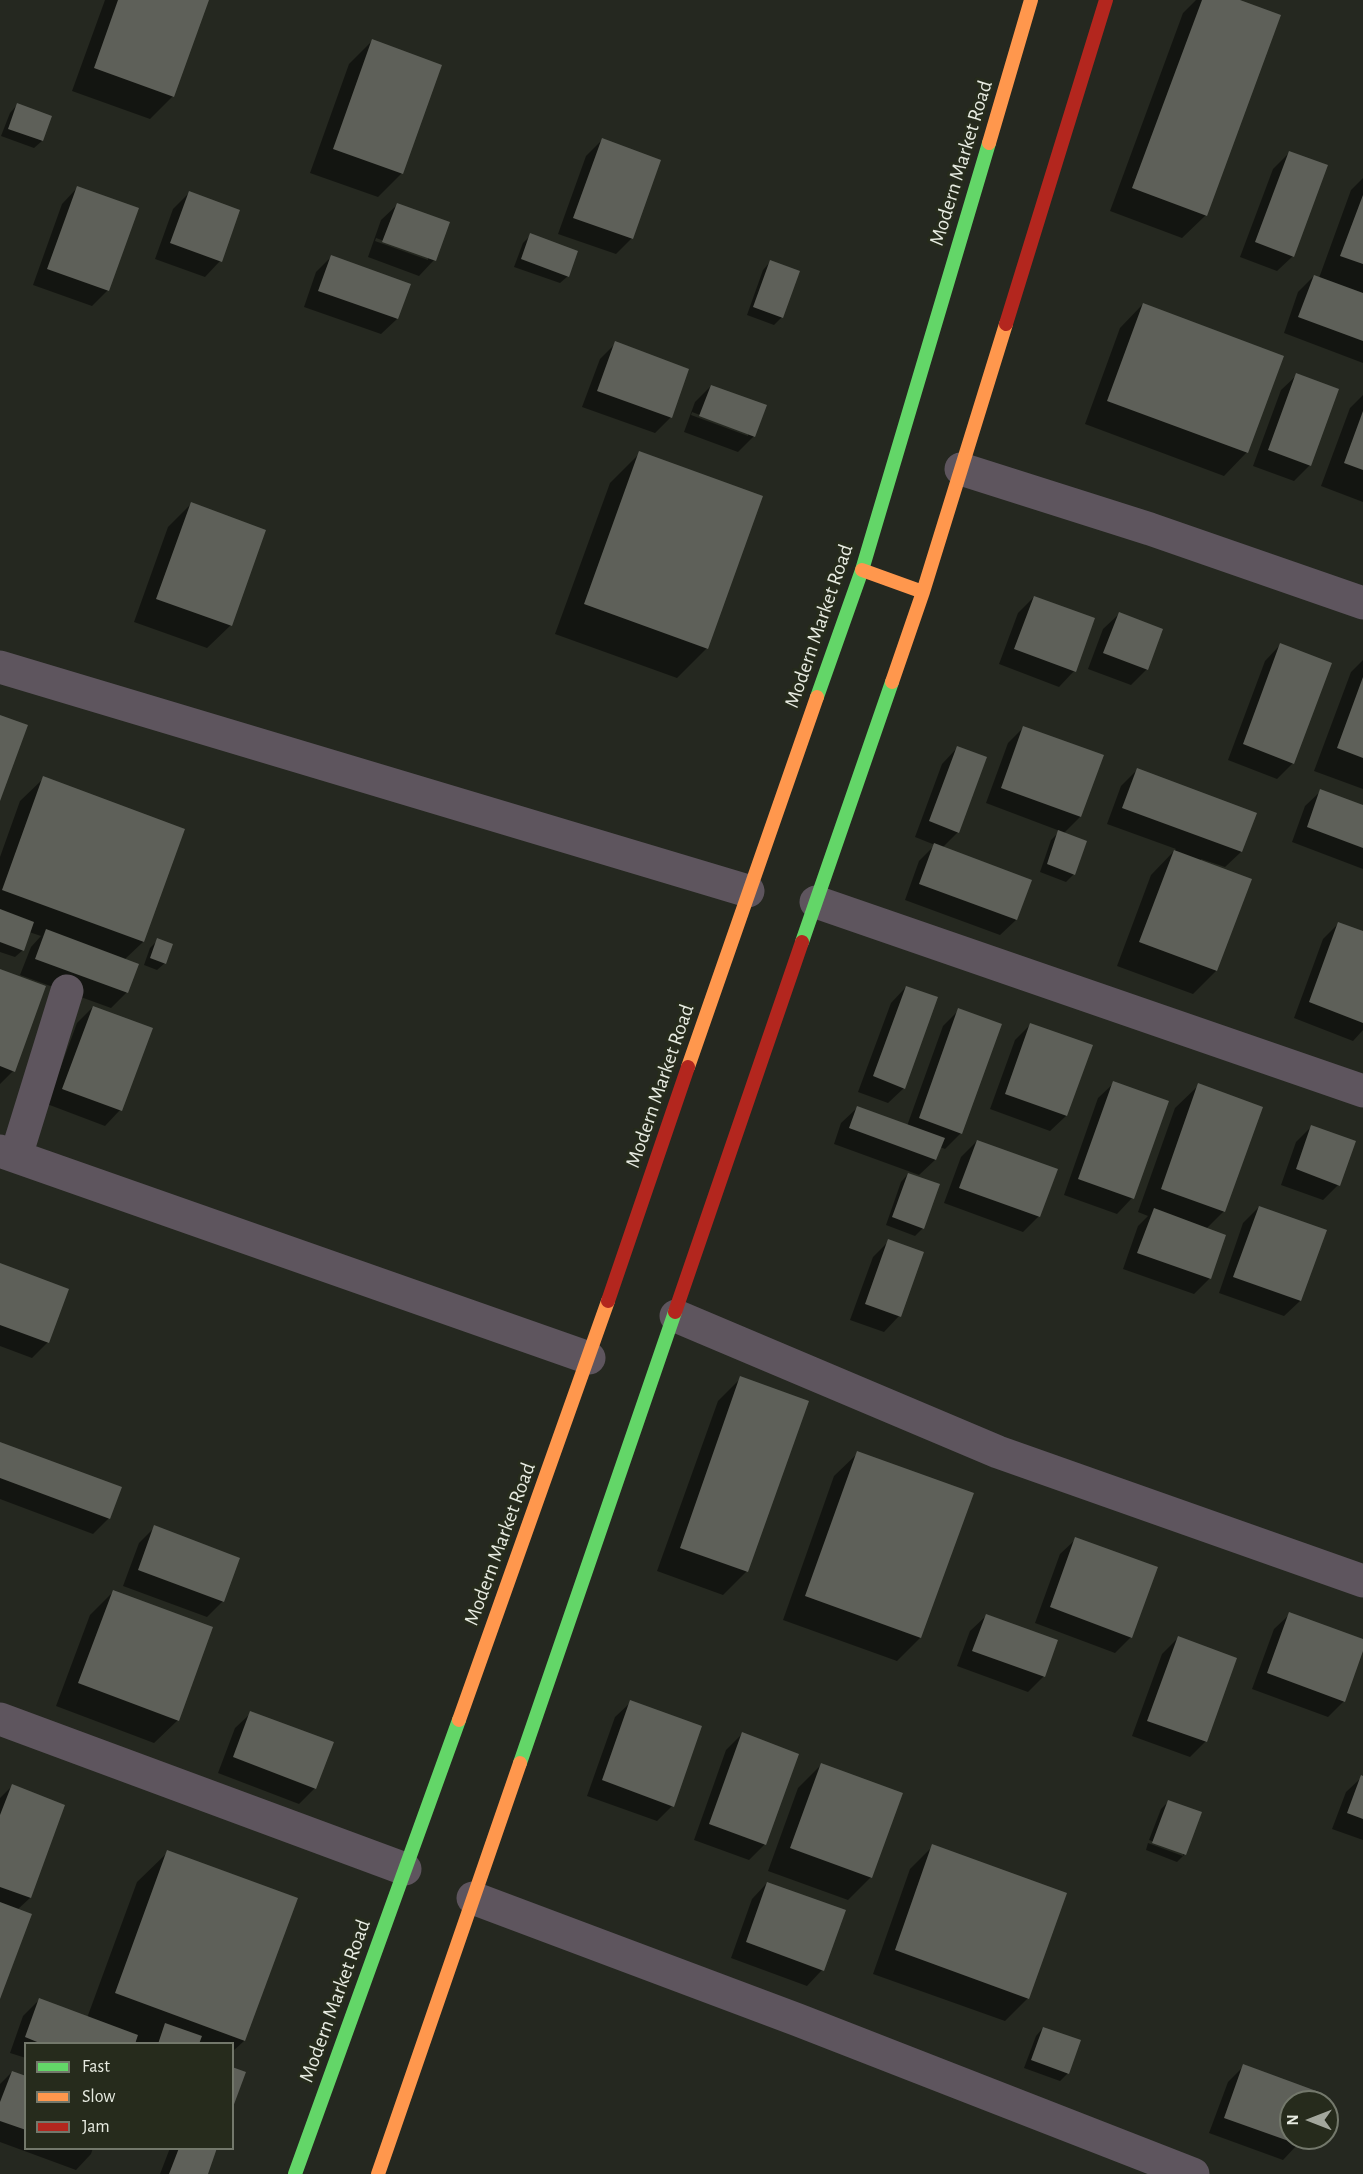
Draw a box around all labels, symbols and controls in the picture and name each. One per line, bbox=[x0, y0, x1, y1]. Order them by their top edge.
street label: Modern Market Road bbox=[924, 77, 998, 249]
street label: Modern Market Road bbox=[779, 541, 859, 711]
street label: Modern Market Road bbox=[620, 1001, 700, 1171]
street label: Modern Market Road bbox=[459, 1459, 541, 1629]
street label: Modern Market Road bbox=[294, 1916, 376, 2086]
legend bbox=[24, 2042, 234, 2150]
text: Fast bbox=[82, 2058, 110, 2076]
text: Slow bbox=[82, 2088, 115, 2106]
north arrow bbox=[1279, 2090, 1339, 2150]
text: N bbox=[1285, 2114, 1301, 2126]
text: Jam bbox=[82, 2118, 110, 2136]

